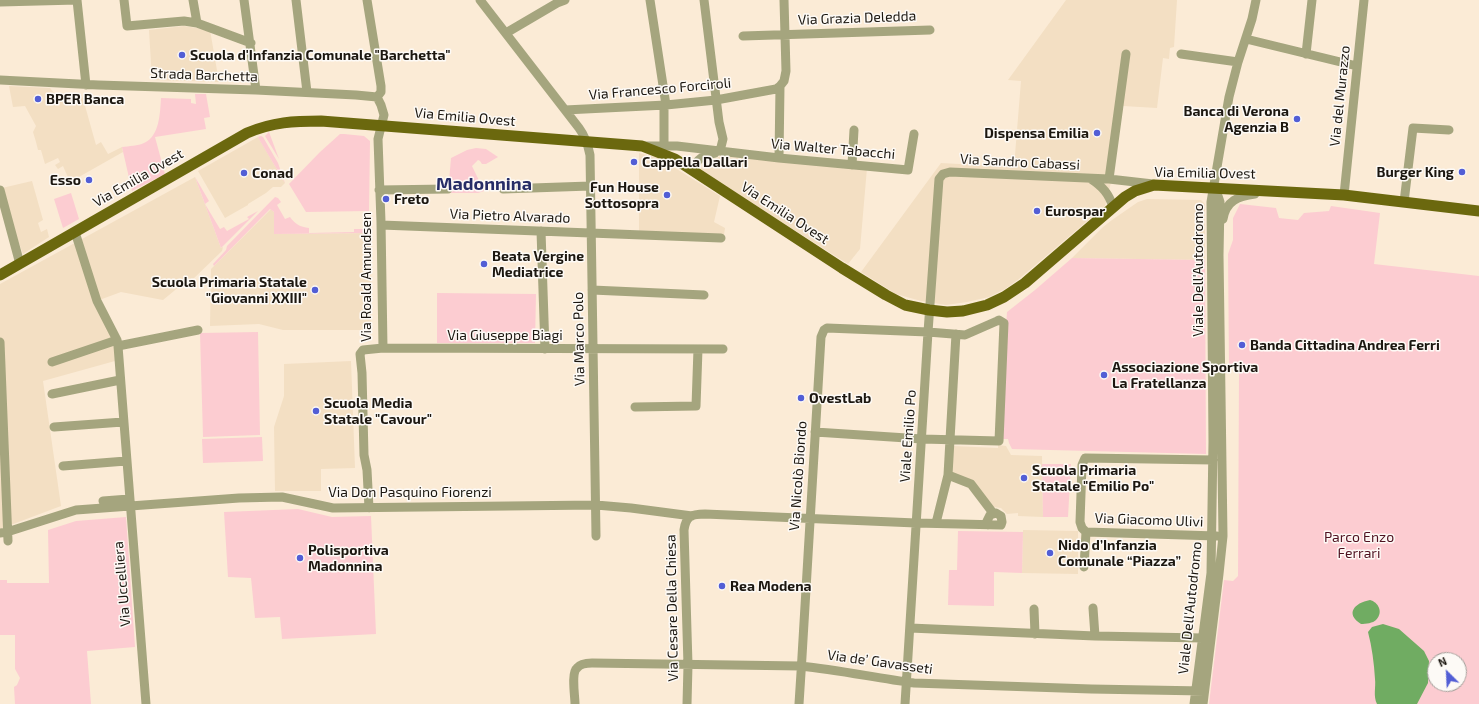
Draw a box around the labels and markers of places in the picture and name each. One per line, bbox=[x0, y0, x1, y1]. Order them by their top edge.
place label: Scuola d'Infanzia Comunale "Barchetta" bbox=[190, 47, 451, 63]
marker: Scuola d'Infanzia Comunale "Barchetta" bbox=[177, 50, 187, 60]
place label: BPER Banca bbox=[46, 91, 124, 107]
marker: BPER Banca bbox=[33, 94, 43, 104]
place label: Banca di Verona Agenzia B bbox=[1183, 103, 1289, 136]
marker: Banca di Verona Agenzia B bbox=[1292, 114, 1302, 124]
place label: Dispensa Emilia bbox=[984, 125, 1089, 141]
marker: Dispensa Emilia bbox=[1092, 128, 1102, 138]
place label: Cappella Dallari bbox=[642, 154, 748, 170]
marker: Cappella Dallari bbox=[629, 157, 639, 167]
place label: Burger King bbox=[1377, 164, 1454, 180]
place label: Conad bbox=[252, 165, 293, 181]
marker: Burger King bbox=[1457, 167, 1467, 177]
marker: Conad bbox=[239, 168, 249, 178]
place label: Esso bbox=[50, 172, 81, 188]
marker: Esso bbox=[84, 175, 94, 185]
place label: Fun House Sottosopra bbox=[585, 179, 659, 212]
marker: Fun House Sottosopra bbox=[662, 190, 672, 200]
place label: Freto bbox=[394, 191, 429, 207]
marker: Freto bbox=[381, 194, 391, 204]
place label: Eurospar bbox=[1045, 203, 1105, 219]
marker: Eurospar bbox=[1032, 206, 1042, 216]
place label: Beata Vergine Mediatrice bbox=[492, 248, 584, 280]
marker: Beata Vergine Mediatrice bbox=[479, 259, 489, 269]
place label: Scuola Primaria Statale "Giovanni XXIII" bbox=[152, 274, 307, 306]
marker: Scuola Primaria Statale "Giovanni XXIII" bbox=[310, 285, 320, 295]
place label: Banda Cittadina Andrea Ferri bbox=[1250, 337, 1440, 353]
marker: Banda Cittadina Andrea Ferri bbox=[1237, 340, 1247, 350]
place label: Associazione Sportiva La Fratellanza bbox=[1112, 359, 1258, 392]
marker: Associazione Sportiva La Fratellanza bbox=[1099, 370, 1109, 380]
place label: OvestLab bbox=[809, 390, 871, 406]
marker: OvestLab bbox=[796, 393, 806, 403]
place label: Scuola Media Statale "Cavour" bbox=[324, 395, 432, 428]
marker: Scuola Media Statale "Cavour" bbox=[311, 406, 321, 416]
place label: Scuola Primaria Statale "Emilio Po" bbox=[1032, 462, 1154, 494]
marker: Scuola Primaria Statale "Emilio Po" bbox=[1019, 473, 1029, 483]
place label: Nido d’Infanzia Comunale “Piazza” bbox=[1058, 537, 1181, 570]
place label: Polisportiva Madonnina bbox=[308, 542, 389, 574]
marker: Nido d’Infanzia Comunale “Piazza” bbox=[1045, 548, 1055, 558]
marker: Polisportiva Madonnina bbox=[295, 553, 305, 563]
place label: Rea Modena bbox=[730, 578, 812, 594]
marker: Rea Modena bbox=[717, 581, 727, 591]

